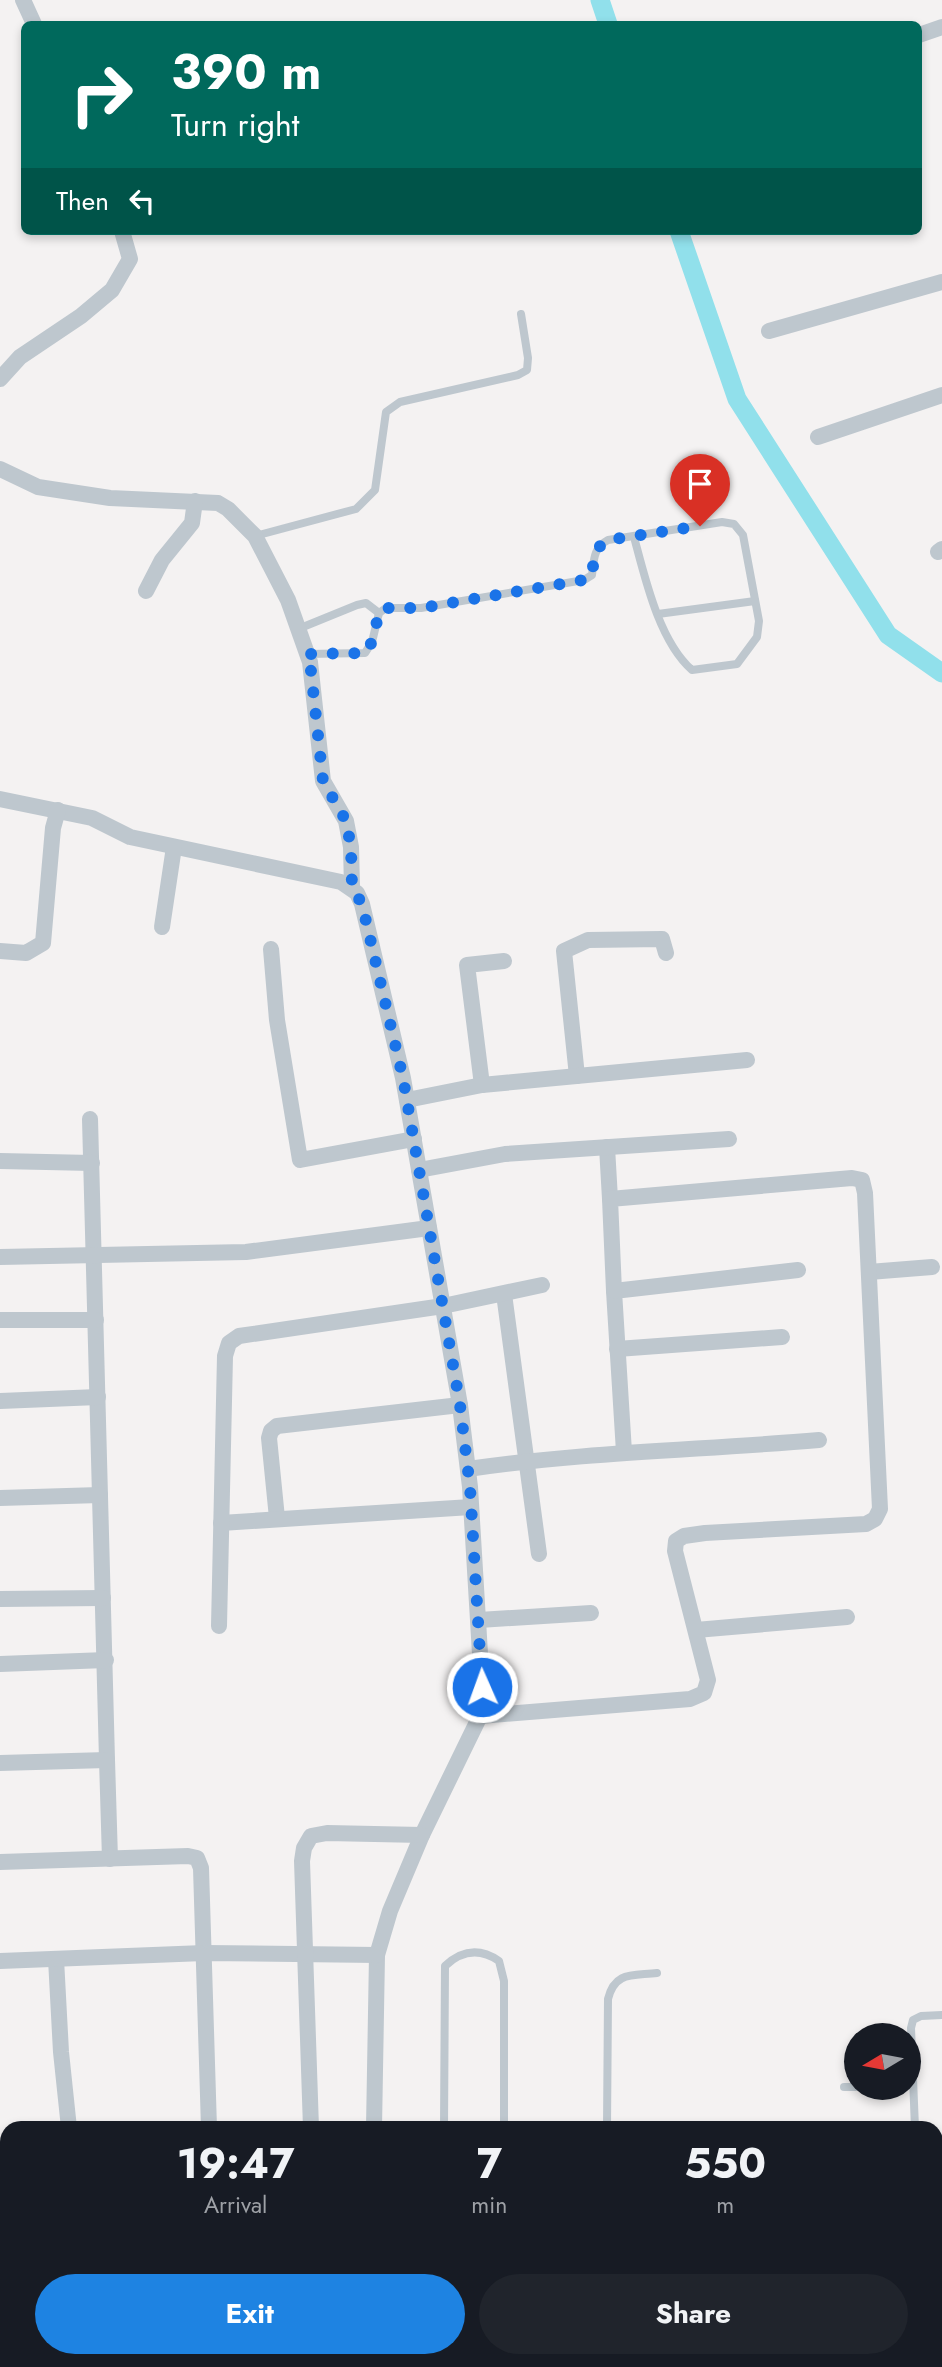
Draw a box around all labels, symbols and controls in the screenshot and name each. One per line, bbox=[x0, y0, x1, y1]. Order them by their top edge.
text: 390 m bbox=[171, 37, 322, 107]
icon: right bbox=[56, 49, 147, 140]
text: Turn right bbox=[171, 102, 300, 148]
text: Then bbox=[56, 182, 109, 220]
icon: left bbox=[123, 182, 161, 220]
pin bbox=[670, 454, 730, 526]
icon: arrive bbox=[681, 465, 719, 503]
position arrow bbox=[445, 1650, 519, 1724]
north arrow bbox=[844, 2023, 920, 2100]
map controls bbox=[844, 2023, 921, 2100]
text: 19:47 bbox=[177, 2133, 294, 2194]
text: 7 bbox=[477, 2133, 502, 2194]
text: 550 bbox=[684, 2133, 766, 2194]
text: Arrival bbox=[204, 2188, 267, 2222]
text: min bbox=[471, 2188, 507, 2222]
text: m bbox=[716, 2188, 734, 2222]
button: Exit bbox=[35, 2274, 465, 2354]
button: Share bbox=[479, 2274, 908, 2354]

